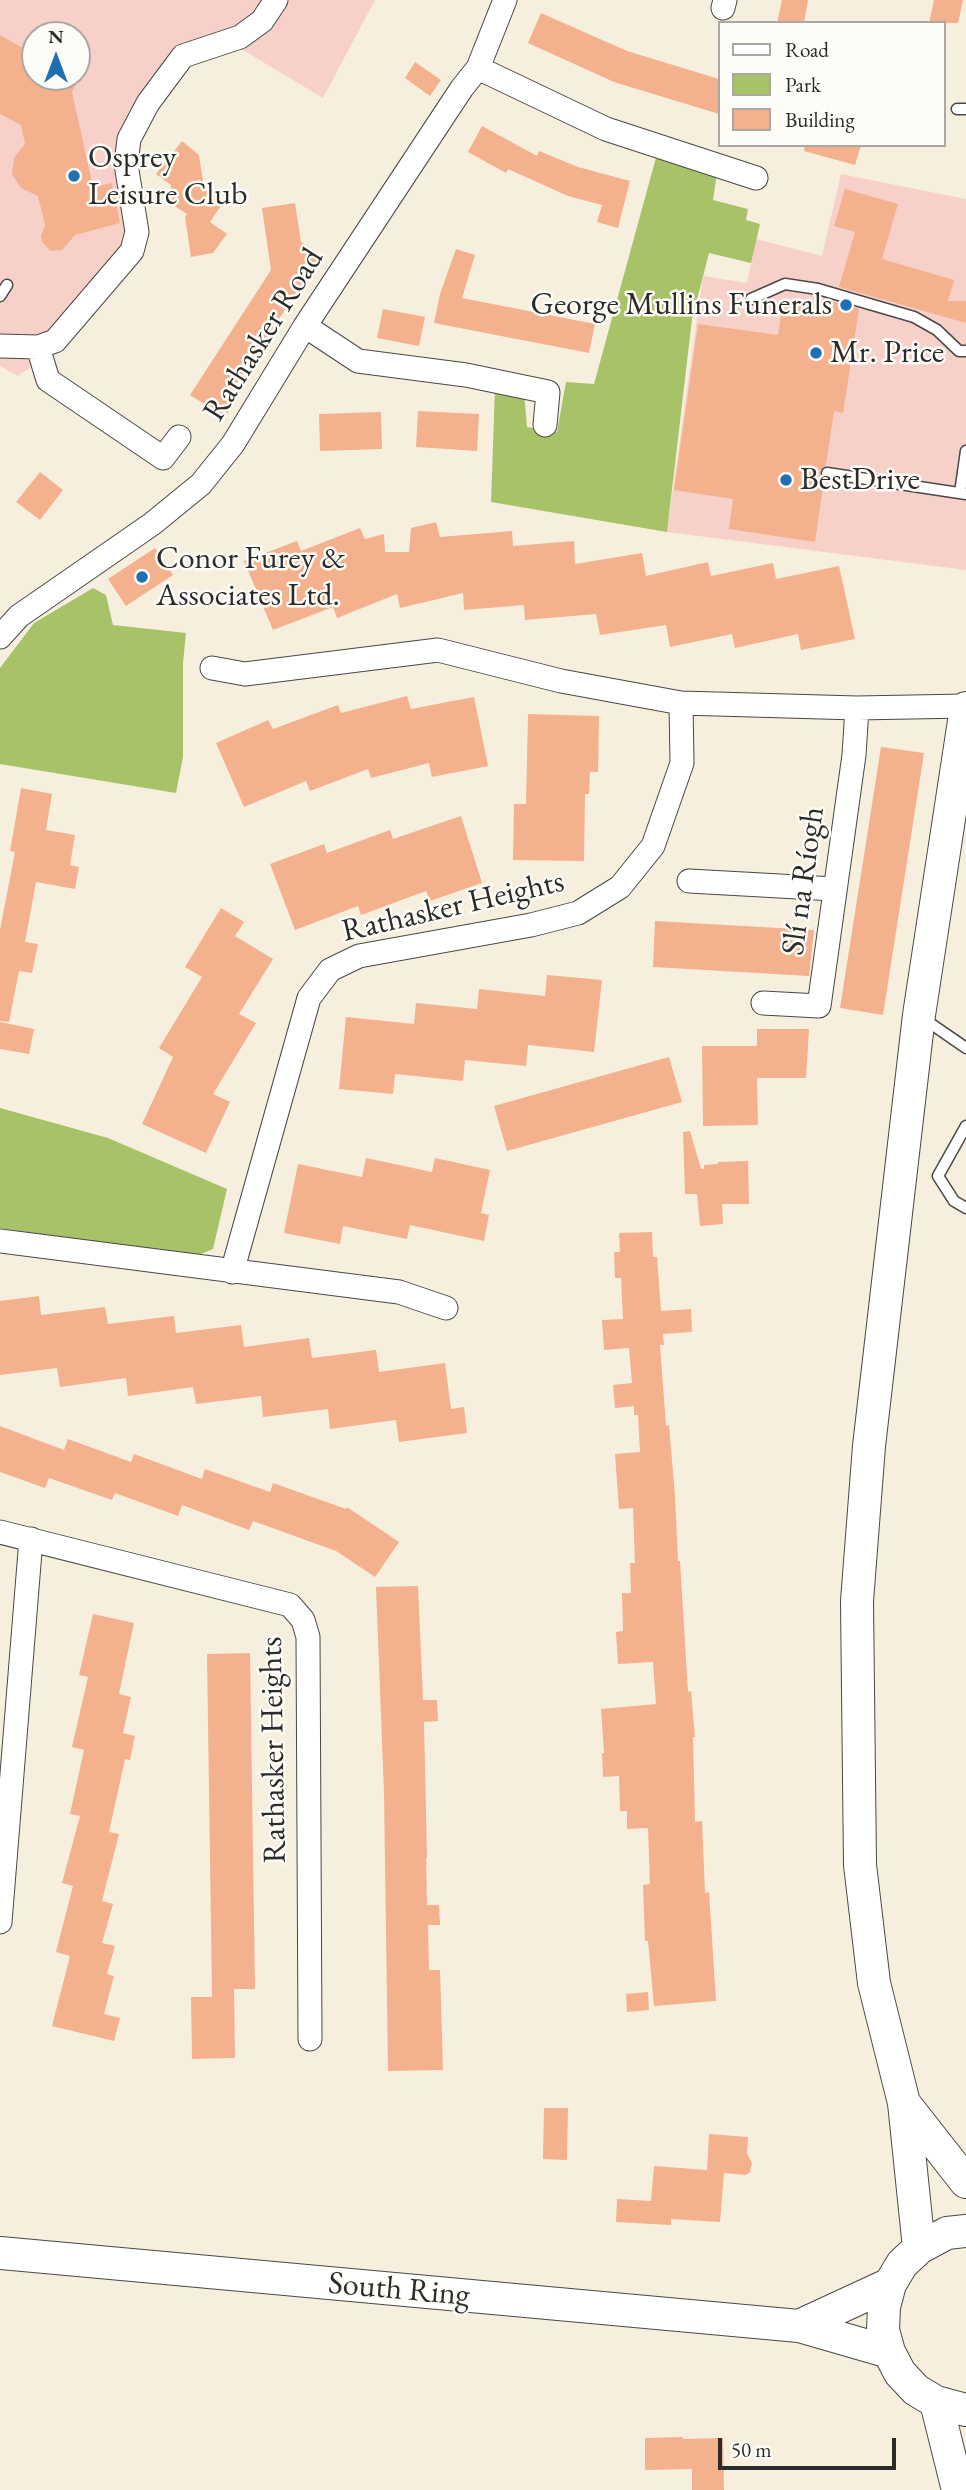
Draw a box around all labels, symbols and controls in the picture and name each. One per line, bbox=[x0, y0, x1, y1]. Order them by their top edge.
north arrow bbox=[21, 21, 91, 91]
legend bbox=[718, 21, 945, 147]
text: N bbox=[48, 24, 64, 49]
text: Road bbox=[785, 36, 829, 63]
text: Park bbox=[785, 71, 821, 98]
text: Building bbox=[785, 106, 855, 133]
place label: Osprey Leisure Club bbox=[88, 139, 248, 214]
marker: Osprey Leisure Club bbox=[66, 168, 82, 184]
street label: Rathasker Road bbox=[196, 241, 332, 429]
place label: George Mullins Funerals bbox=[531, 286, 832, 324]
marker: George Mullins Funerals bbox=[838, 297, 854, 313]
place label: Mr. Price bbox=[830, 334, 944, 372]
marker: Mr. Price bbox=[808, 345, 824, 361]
place label: BestDrive bbox=[800, 461, 920, 499]
marker: BestDrive bbox=[778, 472, 794, 488]
place label: Conor Furey & Associates Ltd. bbox=[156, 540, 345, 615]
marker: Conor Furey & Associates Ltd. bbox=[134, 569, 150, 585]
street label: Slí na Ríogh bbox=[775, 804, 833, 958]
street label: Rathasker Heights bbox=[338, 863, 568, 951]
street label: Rathasker Heights bbox=[253, 1636, 295, 1864]
street label: South Ring bbox=[327, 2265, 471, 2315]
scale bar bbox=[721, 2424, 900, 2468]
text: 50 m bbox=[731, 2436, 772, 2463]

